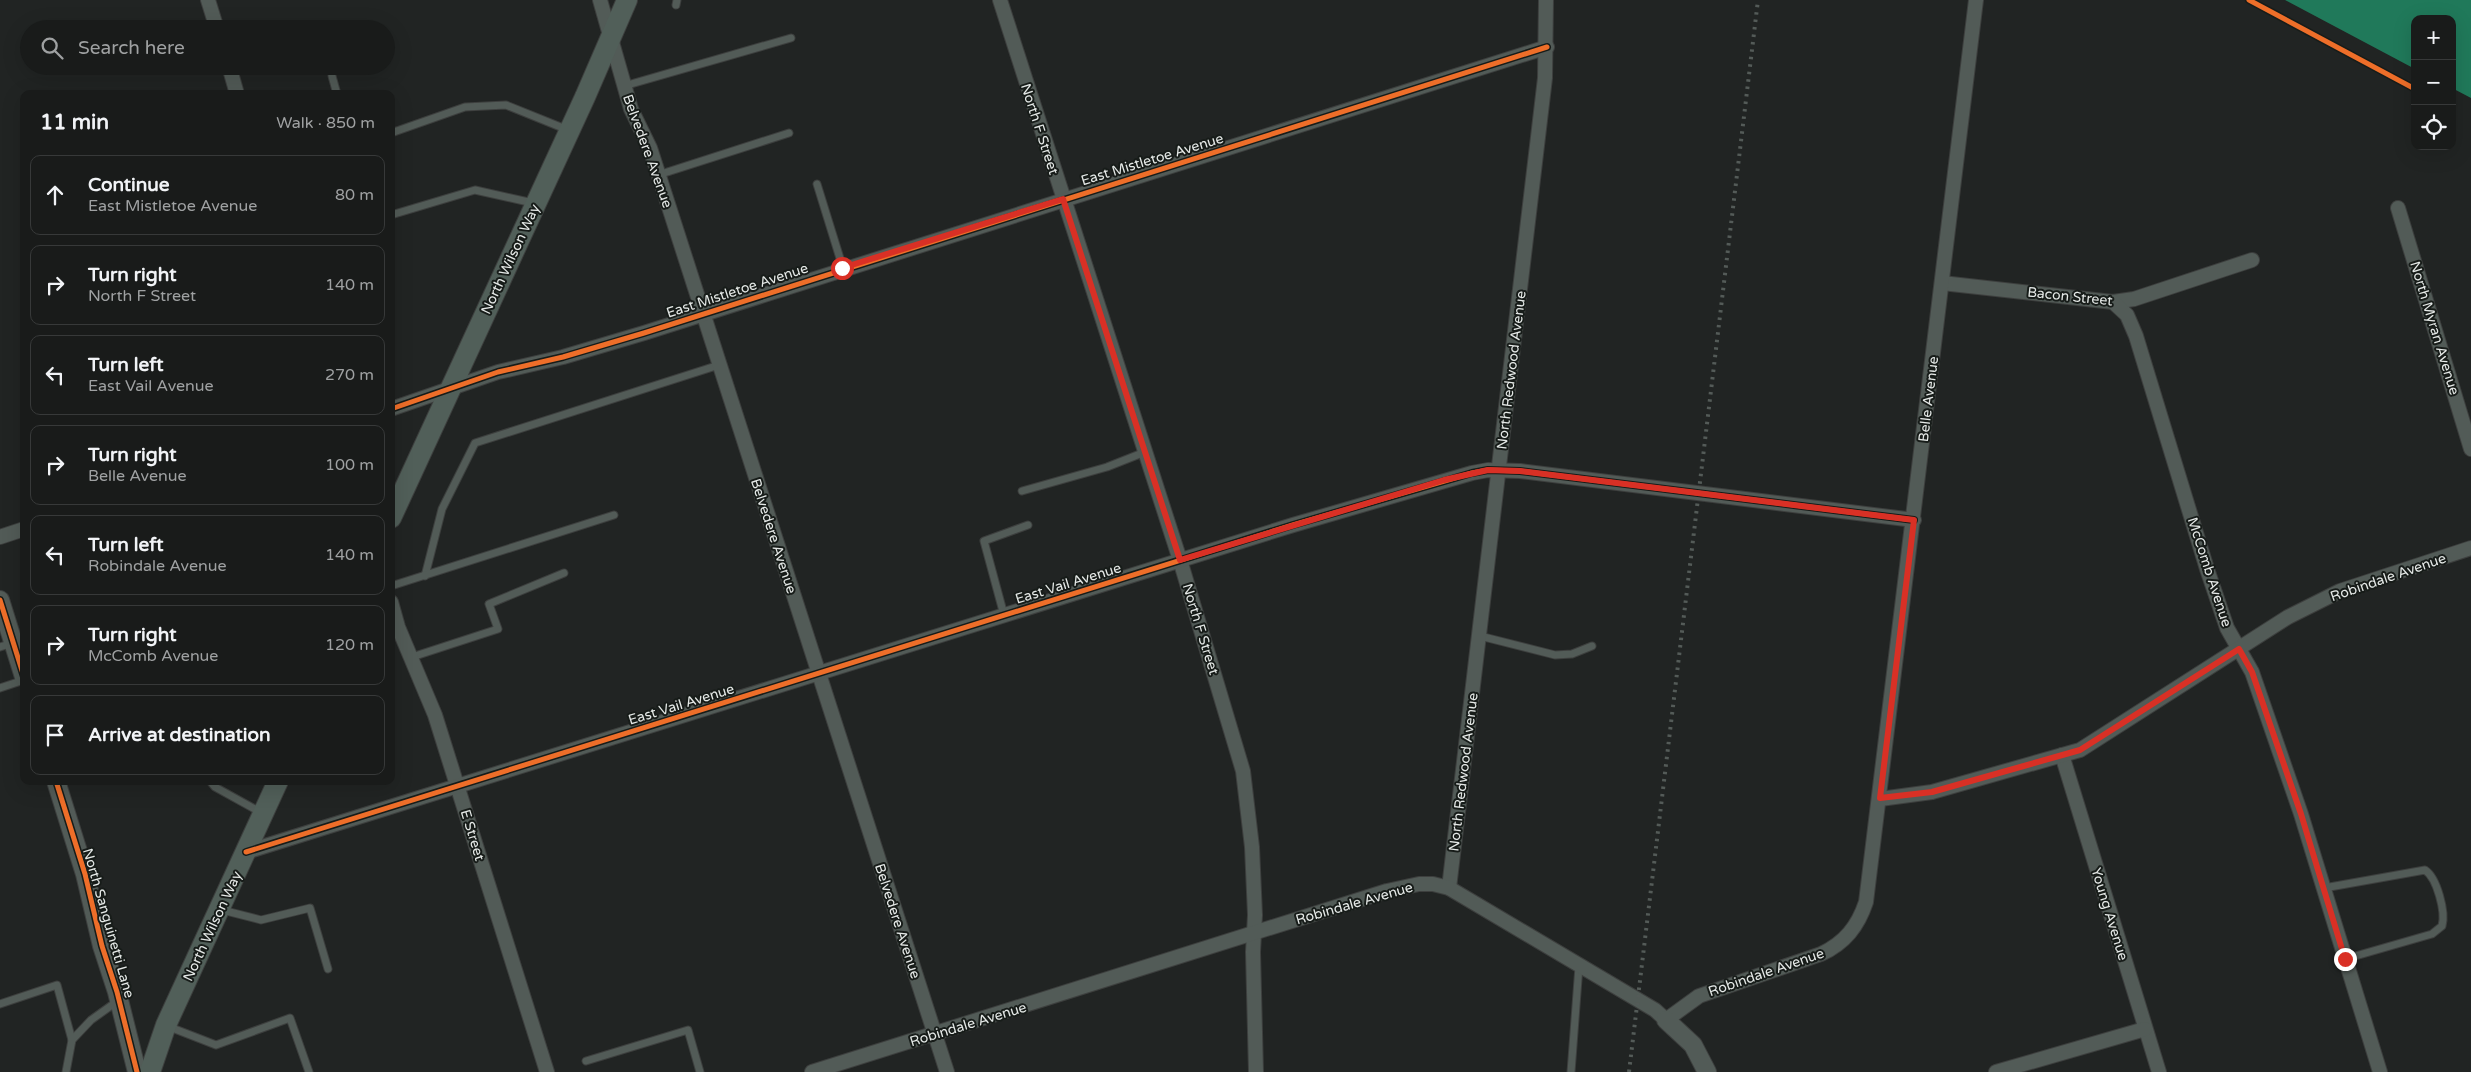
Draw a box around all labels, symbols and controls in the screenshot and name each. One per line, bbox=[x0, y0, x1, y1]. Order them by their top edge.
map controls bbox=[2411, 15, 2456, 150]
button: + bbox=[2411, 15, 2456, 60]
search box bbox=[20, 20, 395, 75]
icon: search bbox=[38, 34, 66, 62]
text: Search here bbox=[78, 37, 185, 59]
button: − bbox=[2411, 60, 2456, 105]
street label: North F Street bbox=[1017, 82, 1062, 177]
street label: Belvedere Avenue bbox=[619, 92, 676, 210]
button: locate bbox=[2411, 105, 2456, 150]
text: 11 min bbox=[40, 110, 109, 135]
text: Walk · 850 m bbox=[276, 113, 375, 133]
street label: East Mistletoe Avenue bbox=[1079, 130, 1226, 189]
text: Continue bbox=[88, 174, 170, 196]
icon: ahead bbox=[41, 181, 69, 209]
text: 80 m bbox=[335, 185, 374, 205]
text: East Mistletoe Avenue bbox=[88, 196, 257, 216]
street label: North Wilson Way bbox=[477, 201, 544, 317]
route start bbox=[831, 257, 854, 280]
street label: East Mistletoe Avenue bbox=[664, 259, 810, 321]
street label: North Myran Avenue bbox=[2406, 259, 2463, 397]
text: Turn right bbox=[88, 264, 176, 286]
icon: right bbox=[41, 271, 69, 299]
text: 140 m bbox=[325, 275, 374, 295]
street label: Bacon Street bbox=[2026, 284, 2114, 309]
text: North F Street bbox=[88, 286, 196, 306]
street label: North Redwood Avenue bbox=[1493, 290, 1530, 450]
text: Turn left bbox=[88, 354, 164, 376]
street label: Belle Avenue bbox=[1915, 355, 1942, 443]
icon: left bbox=[41, 361, 69, 389]
text: 270 m bbox=[325, 365, 374, 385]
text: East Vail Avenue bbox=[88, 376, 214, 396]
text: Turn right bbox=[88, 444, 176, 466]
icon: right bbox=[41, 451, 69, 479]
text: 100 m bbox=[325, 455, 374, 475]
text: Belle Avenue bbox=[88, 466, 187, 486]
street label: Belvedere Avenue bbox=[747, 477, 800, 596]
street label: McComb Avenue bbox=[2184, 515, 2235, 629]
text: Turn left bbox=[88, 534, 164, 556]
icon: left bbox=[41, 541, 69, 569]
text: 140 m bbox=[325, 545, 374, 565]
street label: Robindale Avenue bbox=[2328, 550, 2448, 605]
text: Robindale Avenue bbox=[88, 556, 227, 576]
street label: East Vail Avenue bbox=[1013, 559, 1123, 608]
street label: North F Street bbox=[1179, 581, 1223, 677]
text: Turn right bbox=[88, 624, 176, 646]
icon: right bbox=[41, 631, 69, 659]
text: 120 m bbox=[325, 635, 374, 655]
text: McComb Avenue bbox=[88, 646, 218, 666]
street label: East Vail Avenue bbox=[626, 680, 736, 729]
street label: North Redwood Avenue bbox=[1445, 692, 1482, 852]
icon: arrive bbox=[41, 721, 69, 749]
text: Arrive at destination bbox=[88, 724, 271, 746]
street label: E Street bbox=[457, 808, 489, 863]
street label: North Sanguinetti Lane bbox=[79, 846, 138, 1000]
street label: Belvedere Avenue bbox=[871, 862, 924, 981]
street label: Young Avenue bbox=[2087, 866, 2132, 963]
street label: North Wilson Way bbox=[179, 868, 246, 984]
street label: Robindale Avenue bbox=[1294, 879, 1415, 928]
street label: Robindale Avenue bbox=[1706, 945, 1826, 1000]
route end bbox=[2334, 948, 2357, 971]
street label: Robindale Avenue bbox=[908, 999, 1029, 1050]

